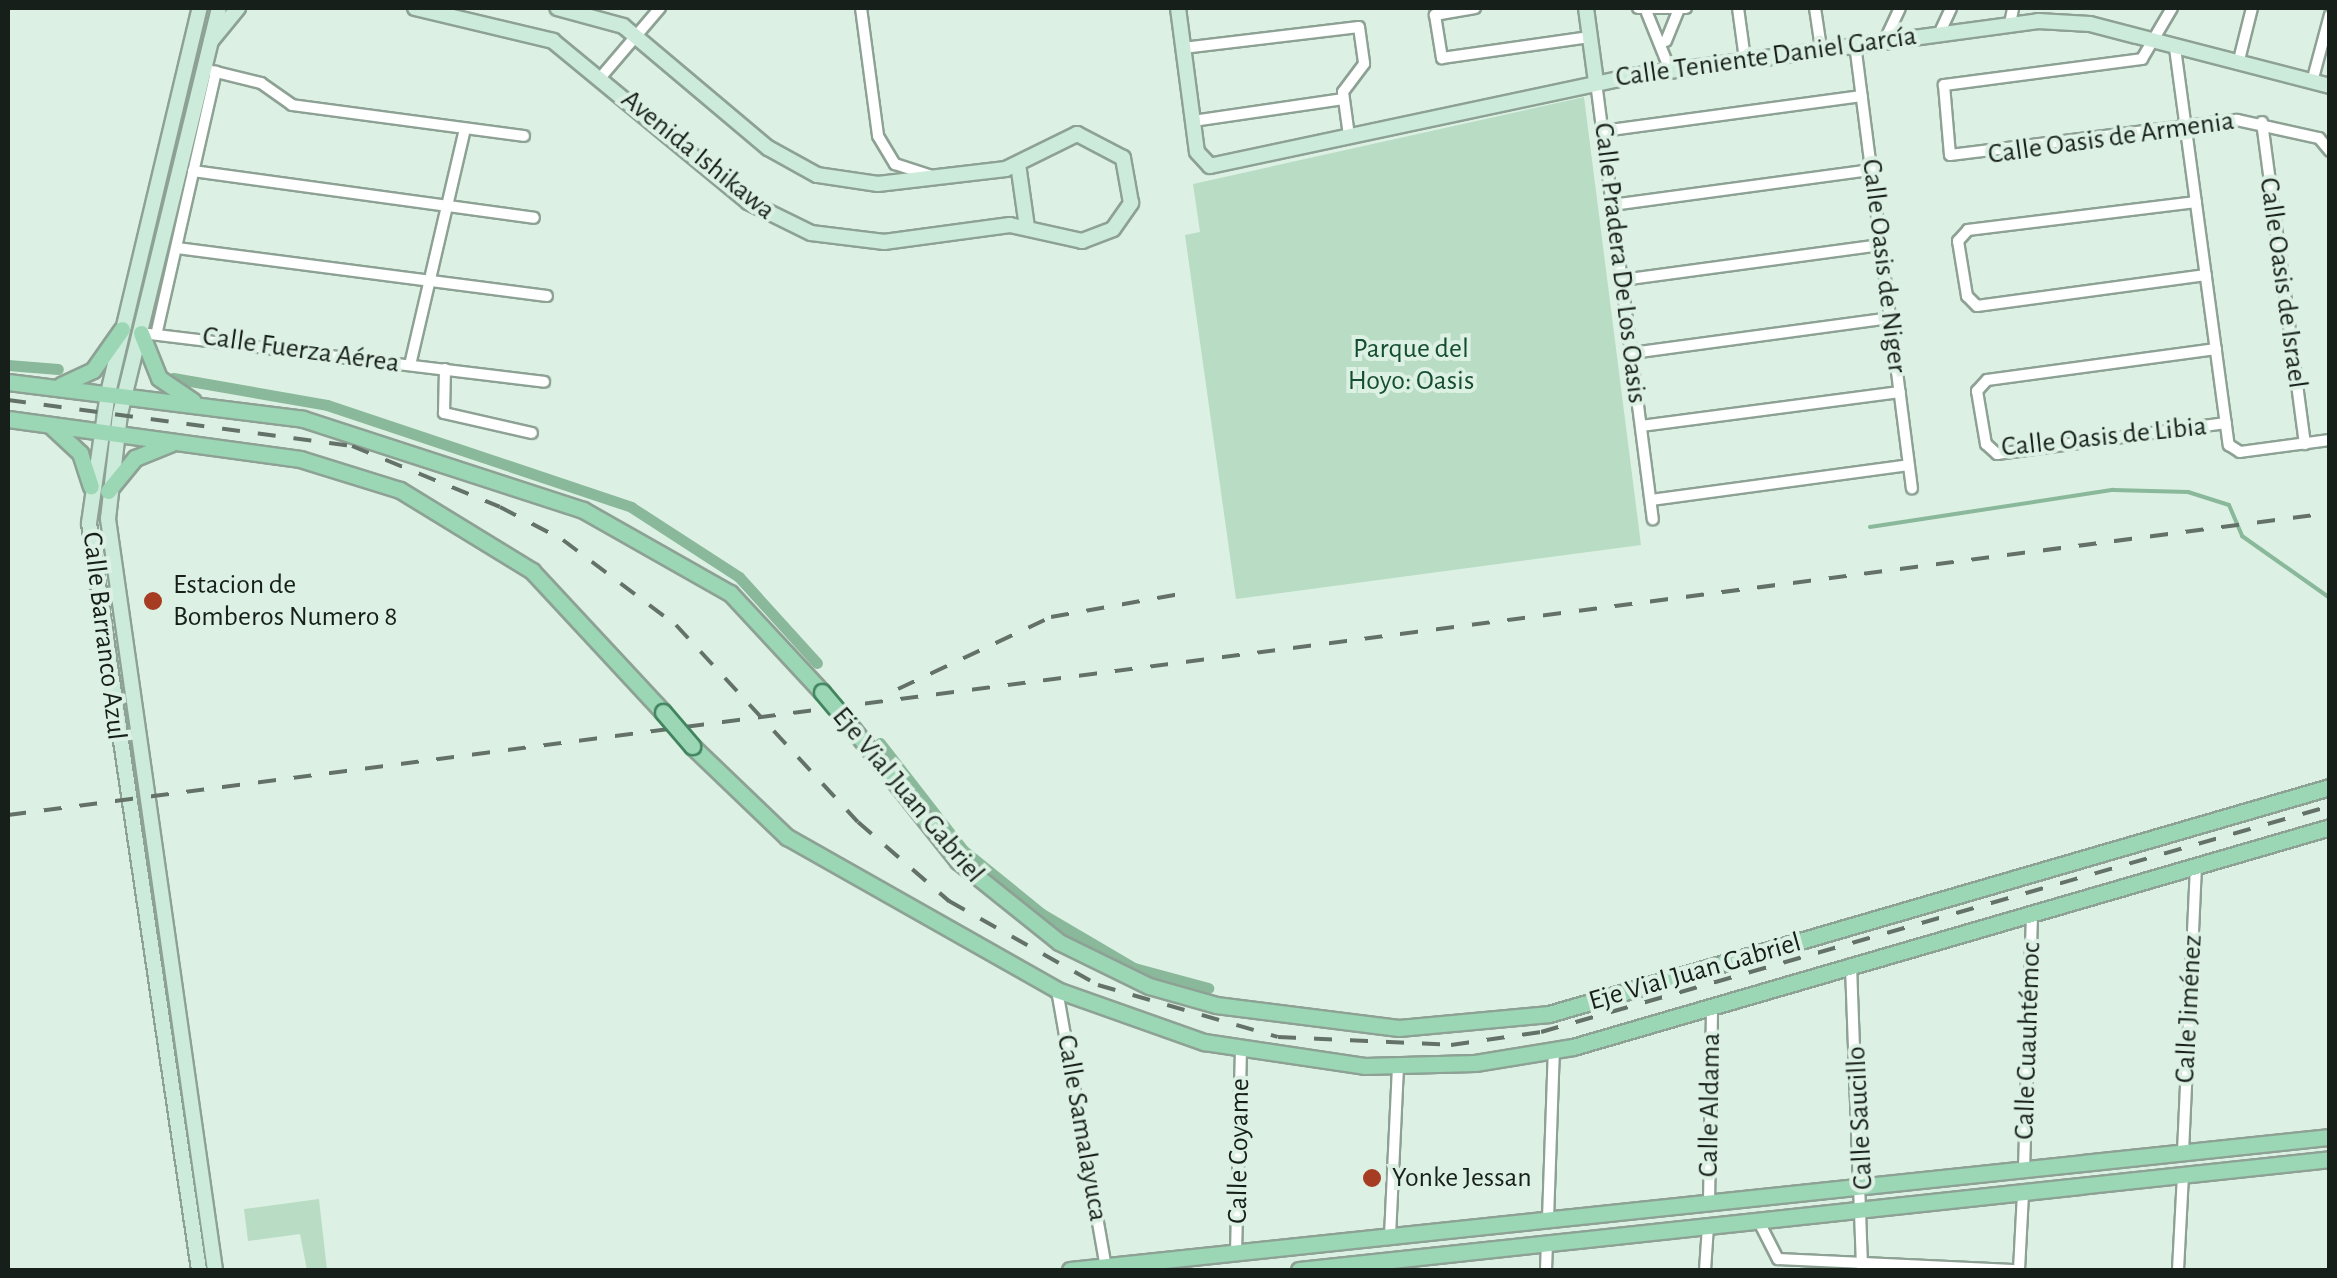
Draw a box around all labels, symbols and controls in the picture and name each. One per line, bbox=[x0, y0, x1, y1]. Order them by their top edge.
street label: Calle Teniente Daniel García bbox=[1613, 19, 1919, 95]
street label: Avenida Ishikawa bbox=[614, 83, 782, 227]
street label: Calle Oasis de Armenia bbox=[1986, 104, 2236, 172]
street label: Calle Pradera De Los Oasis bbox=[1586, 121, 1654, 405]
street label: Calle Oasis de Niger bbox=[1854, 157, 1914, 375]
street label: Calle Oasis de Israel bbox=[2252, 175, 2314, 391]
street label: Calle Fuerza Aérea bbox=[200, 320, 402, 380]
park label: Parque del Hoyo: Oasis bbox=[1348, 332, 1474, 398]
street label: Calle Oasis de Libia bbox=[2000, 410, 2208, 464]
street label: Calle Barranco Azul bbox=[75, 530, 133, 742]
place label: Estacion de Bomberos Numero 8 bbox=[173, 568, 397, 634]
marker: Estacion de Bomberos Numero 8 bbox=[142, 590, 164, 612]
street label: Eje Vial Juan Gabriel bbox=[825, 700, 991, 890]
street label: Eje Vial Juan Gabriel bbox=[1585, 926, 1805, 1018]
street label: Calle Jiménez bbox=[2168, 934, 2210, 1084]
street label: Calle Cuauhtémoc bbox=[2008, 942, 2048, 1140]
street label: Calle Samalayuca bbox=[1049, 1032, 1115, 1224]
street label: Calle Aldama bbox=[1692, 1032, 1728, 1178]
street label: Calle Saucillo bbox=[1839, 1045, 1881, 1191]
street label: Calle Coyame bbox=[1221, 1078, 1257, 1224]
place label: Yonke Jessan bbox=[1392, 1161, 1532, 1195]
marker: Yonke Jessan bbox=[1361, 1167, 1383, 1189]

